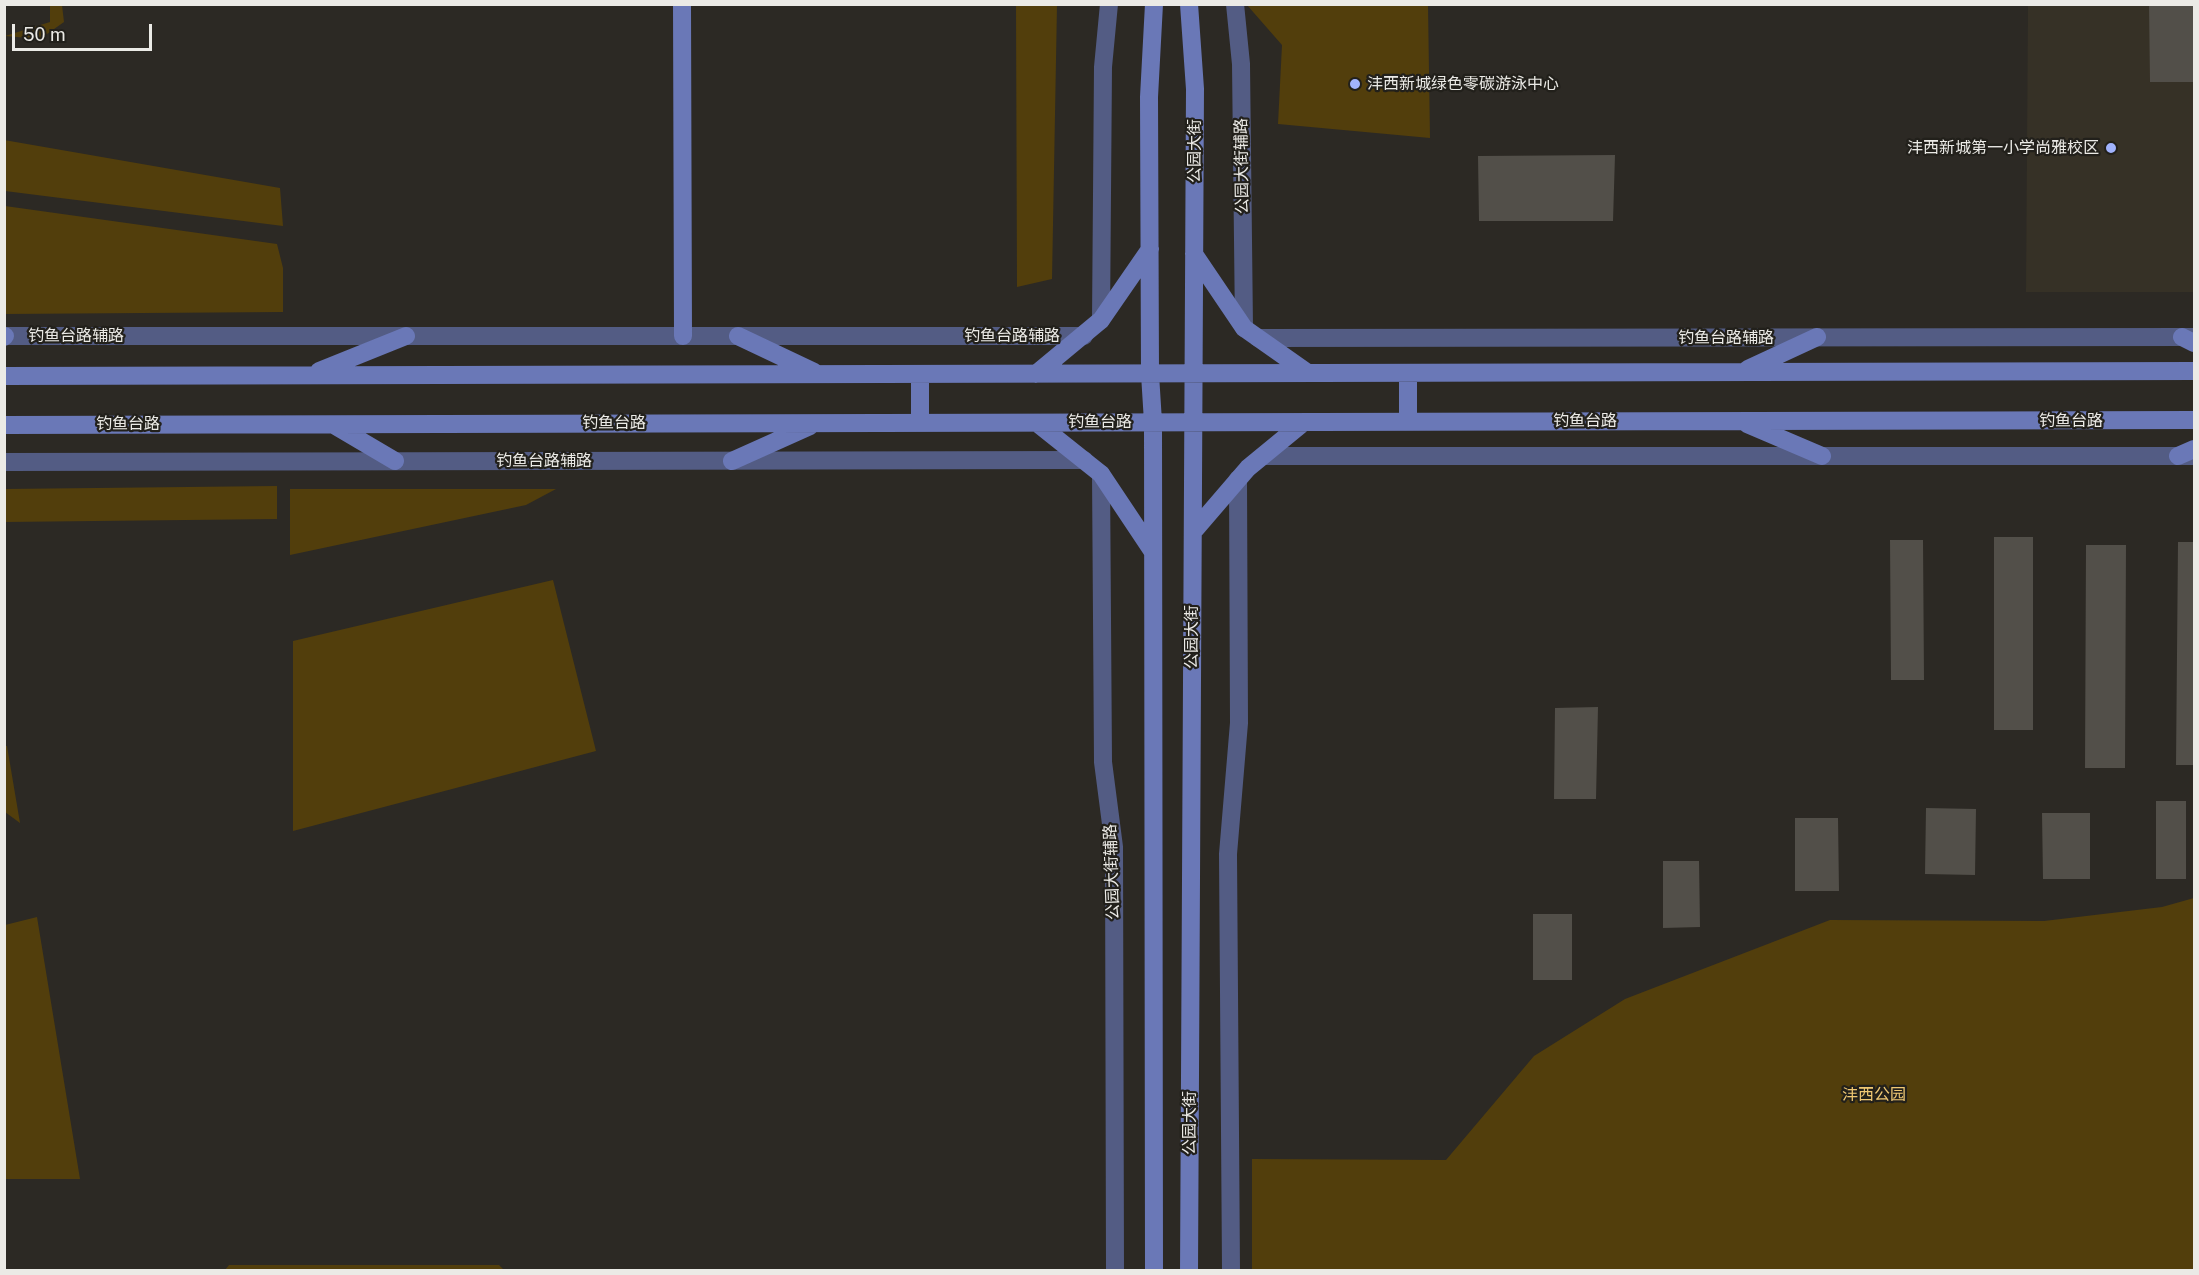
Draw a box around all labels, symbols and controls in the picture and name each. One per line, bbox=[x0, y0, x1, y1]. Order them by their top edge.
scale bar bbox=[15, 12, 154, 50]
text: 50 m bbox=[23, 24, 66, 45]
place label: 沣西新城绿色零碳游泳中心 bbox=[1367, 74, 1559, 94]
marker: 沣西新城绿色零碳游泳中心 bbox=[1348, 77, 1362, 91]
street label: 公园大街辅路 bbox=[1232, 118, 1252, 214]
street label: 公园大街 bbox=[1185, 119, 1205, 183]
place label: 沣西新城第一小学尚雅校区 bbox=[1907, 138, 2099, 158]
marker: 沣西新城第一小学尚雅校区 bbox=[2104, 141, 2118, 155]
street label: 钓鱼台路辅路 bbox=[28, 326, 124, 346]
street label: 钓鱼台路辅路 bbox=[964, 326, 1060, 346]
street label: 钓鱼台路辅路 bbox=[1678, 328, 1774, 348]
street label: 钓鱼台路 bbox=[1553, 411, 1617, 431]
street label: 钓鱼台路 bbox=[2039, 411, 2103, 431]
street label: 钓鱼台路 bbox=[1068, 412, 1132, 432]
street label: 钓鱼台路 bbox=[582, 413, 646, 433]
street label: 钓鱼台路 bbox=[96, 414, 160, 434]
street label: 钓鱼台路辅路 bbox=[496, 451, 592, 471]
street label: 公园大街 bbox=[1182, 605, 1202, 669]
street label: 公园大街辅路 bbox=[1101, 824, 1123, 920]
park label: 沣西公园 bbox=[1842, 1085, 1906, 1105]
street label: 公园大街 bbox=[1180, 1091, 1200, 1155]

